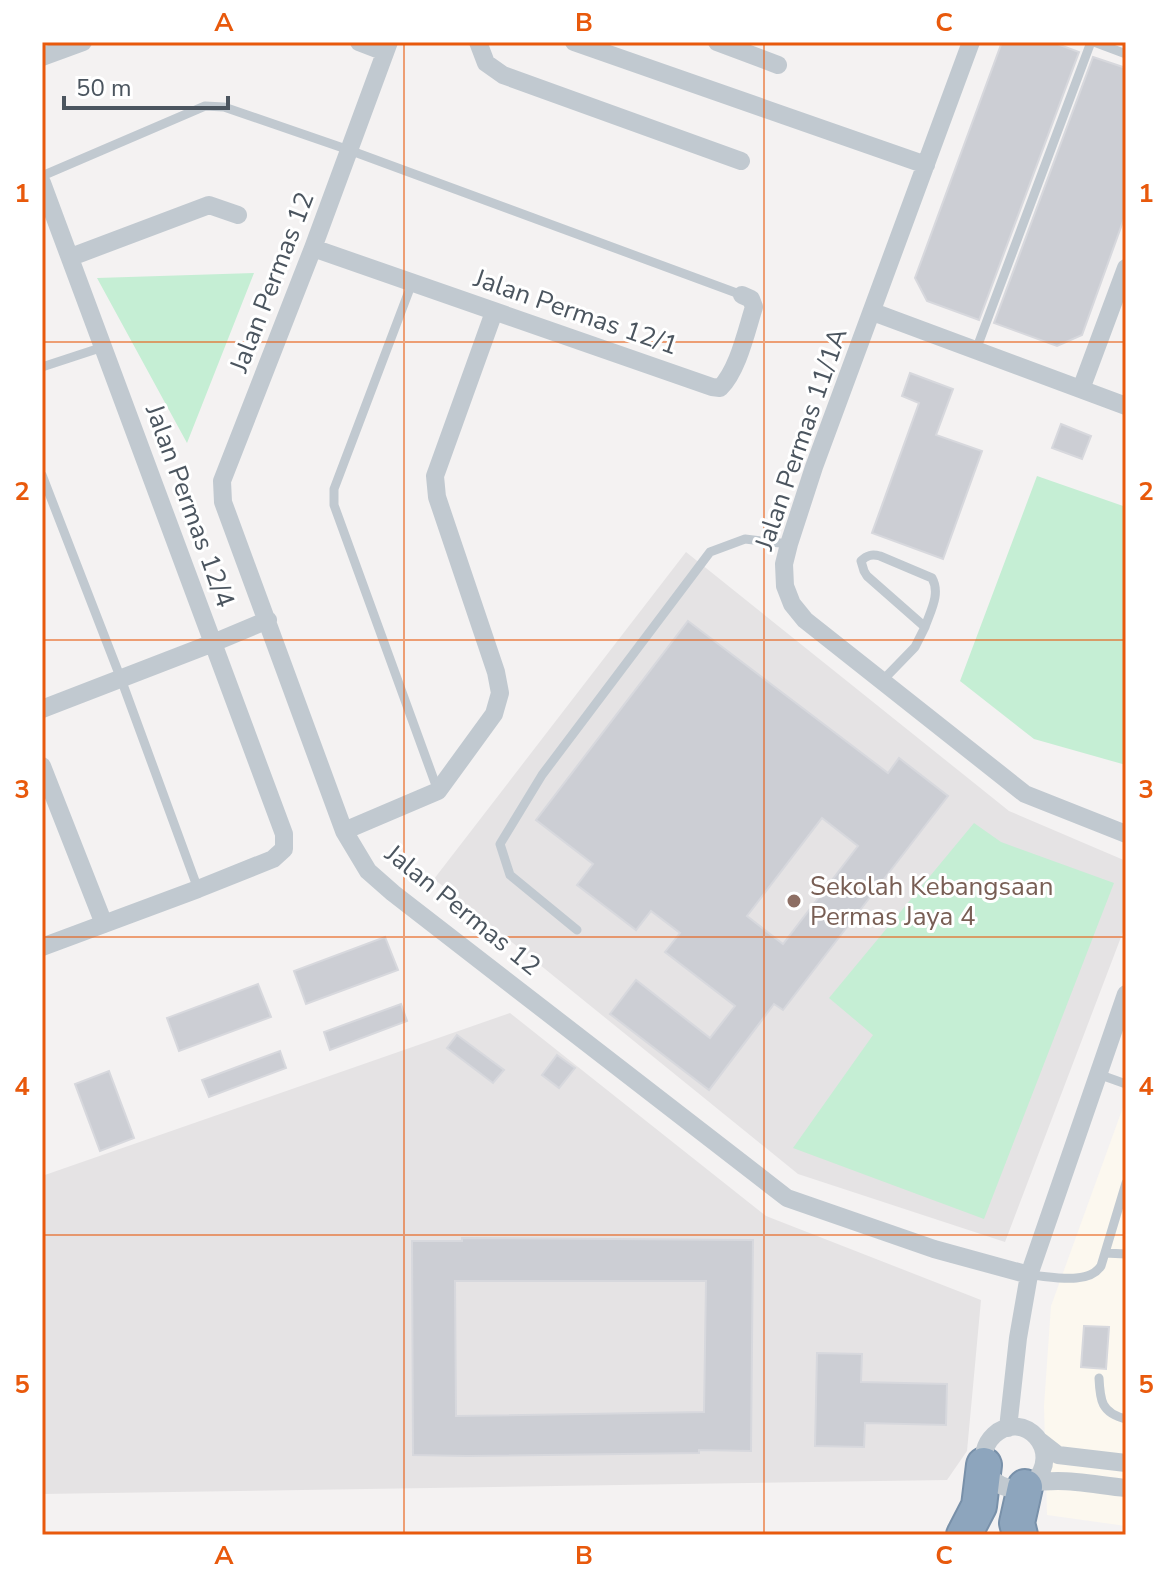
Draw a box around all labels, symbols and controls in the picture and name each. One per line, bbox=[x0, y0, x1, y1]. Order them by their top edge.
text: A bbox=[214, 5, 234, 40]
text: B bbox=[575, 5, 593, 40]
text: C bbox=[935, 5, 953, 40]
scale bar bbox=[64, 60, 228, 110]
text: 50 m bbox=[76, 72, 132, 104]
text: 1 bbox=[14, 176, 30, 211]
text: 1 bbox=[1138, 176, 1154, 211]
street label: Jalan Permas 12 bbox=[221, 187, 322, 378]
street label: Jalan Permas 12/1 bbox=[468, 260, 683, 363]
street label: Jalan Permas 11/1A bbox=[746, 323, 855, 556]
street label: Jalan Permas 12/4 bbox=[137, 399, 243, 612]
text: 2 bbox=[14, 474, 30, 509]
text: 2 bbox=[1138, 474, 1154, 509]
text: 3 bbox=[14, 772, 30, 807]
text: 3 bbox=[1138, 772, 1154, 807]
street label: Jalan Permas 12 bbox=[377, 836, 548, 984]
place label: Sekolah Kebangsaan Permas Jaya 4 bbox=[810, 869, 1053, 934]
marker: Sekolah Kebangsaan Permas Jaya 4 bbox=[785, 892, 803, 910]
text: 4 bbox=[14, 1069, 30, 1104]
text: 4 bbox=[1138, 1069, 1154, 1104]
text: 5 bbox=[14, 1367, 30, 1402]
text: 5 bbox=[1138, 1367, 1154, 1402]
text: A bbox=[214, 1538, 234, 1573]
text: B bbox=[575, 1538, 593, 1573]
text: C bbox=[935, 1538, 953, 1573]

